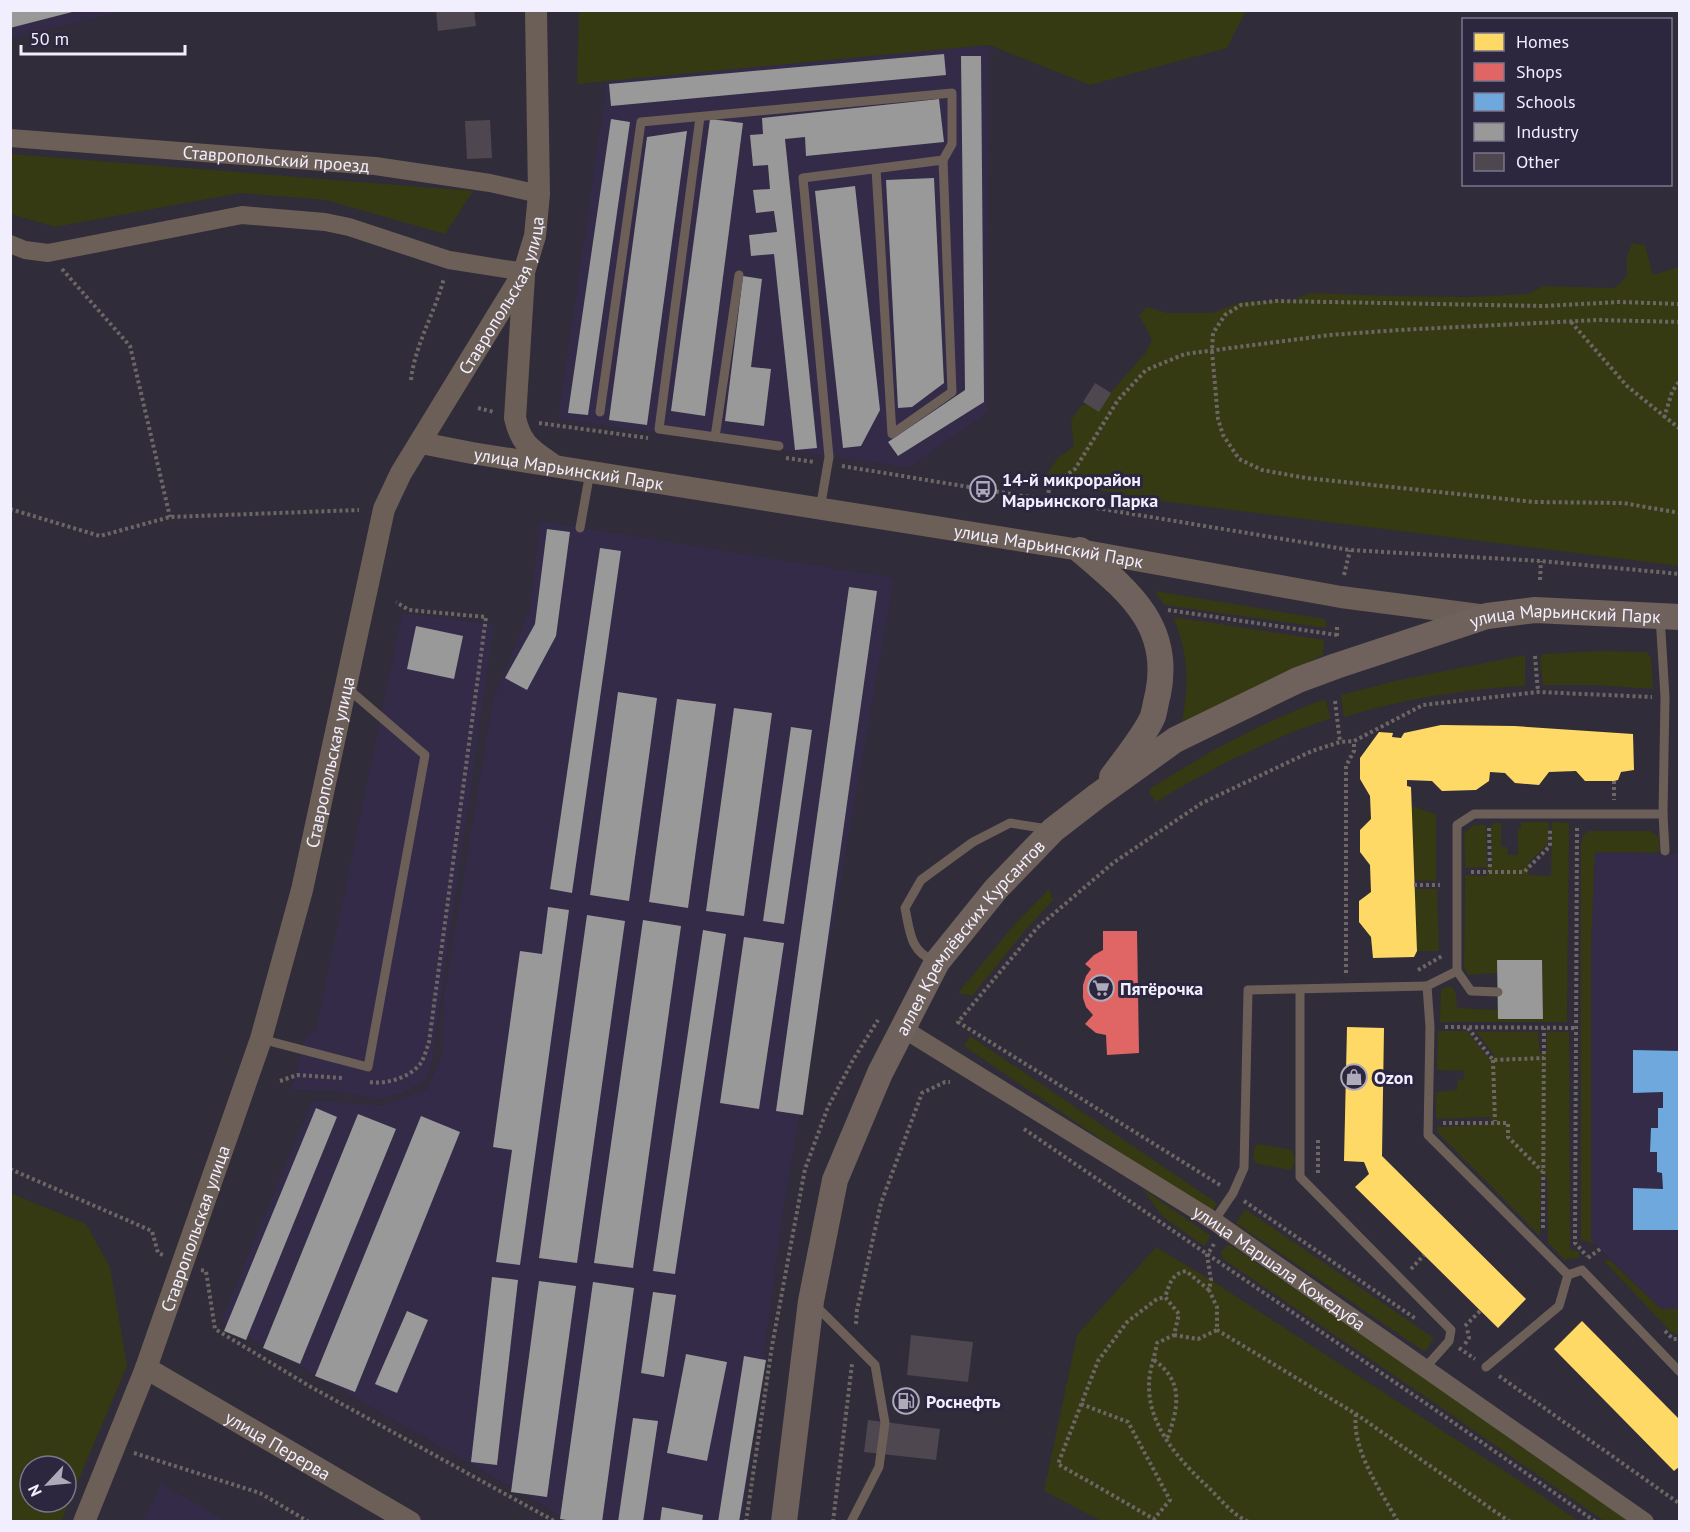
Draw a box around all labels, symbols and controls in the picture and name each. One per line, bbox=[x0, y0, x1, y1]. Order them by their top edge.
scale bar bbox=[21, 18, 184, 56]
legend bbox=[1462, 18, 1672, 186]
text: 50 m bbox=[30, 27, 69, 50]
text: Homes bbox=[1516, 30, 1569, 53]
text: Shops bbox=[1516, 60, 1562, 83]
text: Schools bbox=[1516, 90, 1576, 113]
text: Industry bbox=[1516, 120, 1579, 143]
street label: Ставропольский проезд bbox=[182, 140, 371, 177]
text: Other bbox=[1516, 150, 1560, 173]
street label: Ставропольская улица bbox=[453, 215, 548, 378]
street label: улица Марьинский Парк bbox=[472, 442, 666, 495]
place label: 14-й микрорайон Марьинского Парка bbox=[1002, 468, 1158, 512]
bus stop icon: 14-й микрорайон Марьинского Парка bbox=[968, 474, 998, 504]
street label: улица Марьинский Парк bbox=[952, 519, 1146, 573]
street label: улица Марьинский Парк bbox=[1467, 598, 1662, 632]
street label: Ставропольская улица bbox=[300, 674, 359, 850]
street label: аллея Кремлёвских Курсантов bbox=[890, 834, 1050, 1039]
supermarket icon: Пятёрочка bbox=[1086, 973, 1116, 1003]
place label: Пятёрочка bbox=[1120, 977, 1203, 1000]
shop icon: Ozon bbox=[1339, 1062, 1369, 1092]
place label: Ozon bbox=[1374, 1066, 1413, 1089]
street label: Ставропольская улица bbox=[155, 1142, 235, 1315]
street label: улица Маршала Кожедуба bbox=[1189, 1199, 1370, 1335]
fuel station icon: Роснефть bbox=[891, 1386, 921, 1416]
place label: Роснефть bbox=[926, 1390, 1001, 1413]
street label: улица Перерва bbox=[221, 1405, 335, 1485]
north arrow bbox=[18, 1454, 78, 1514]
text: N bbox=[23, 1481, 46, 1500]

